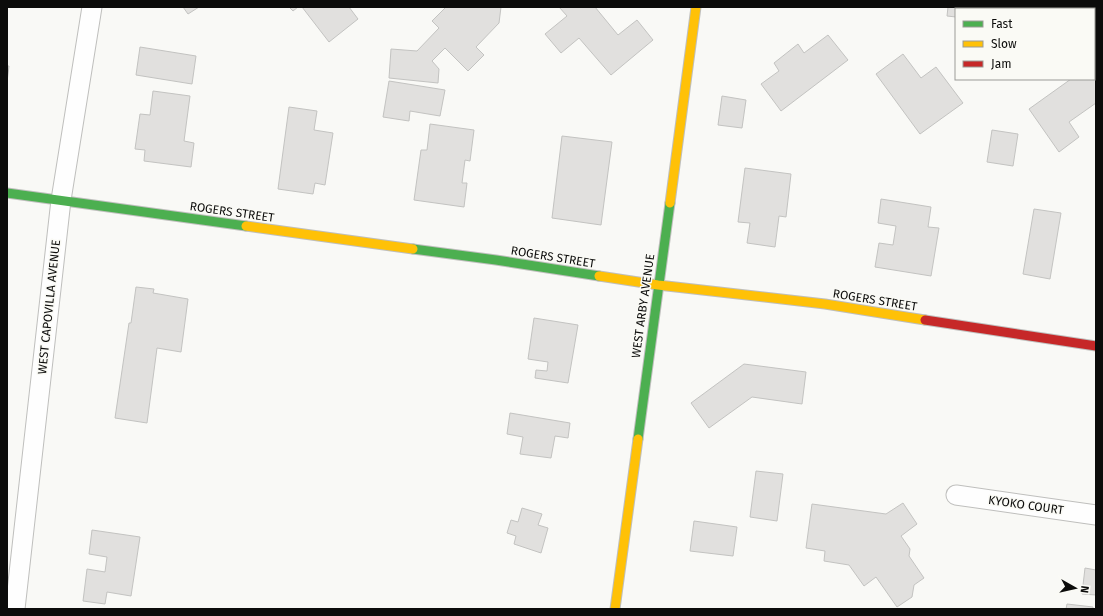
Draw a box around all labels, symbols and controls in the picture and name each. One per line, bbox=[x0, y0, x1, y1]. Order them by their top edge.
legend bbox=[955, 8, 1095, 80]
text: Fast bbox=[991, 17, 1013, 31]
text: Slow bbox=[991, 37, 1017, 51]
text: Jam bbox=[991, 57, 1011, 71]
street label: ROGERS STREET bbox=[189, 199, 276, 225]
street label: WEST CAPOVILLA AVENUE bbox=[35, 239, 63, 375]
street label: ROGERS STREET bbox=[510, 243, 597, 271]
street label: WEST ARBY AVENUE bbox=[629, 253, 657, 359]
street label: ROGERS STREET bbox=[832, 286, 919, 314]
street label: KYOKO COURT bbox=[987, 493, 1065, 517]
north arrow bbox=[1055, 568, 1095, 608]
text: N bbox=[1077, 585, 1091, 594]

